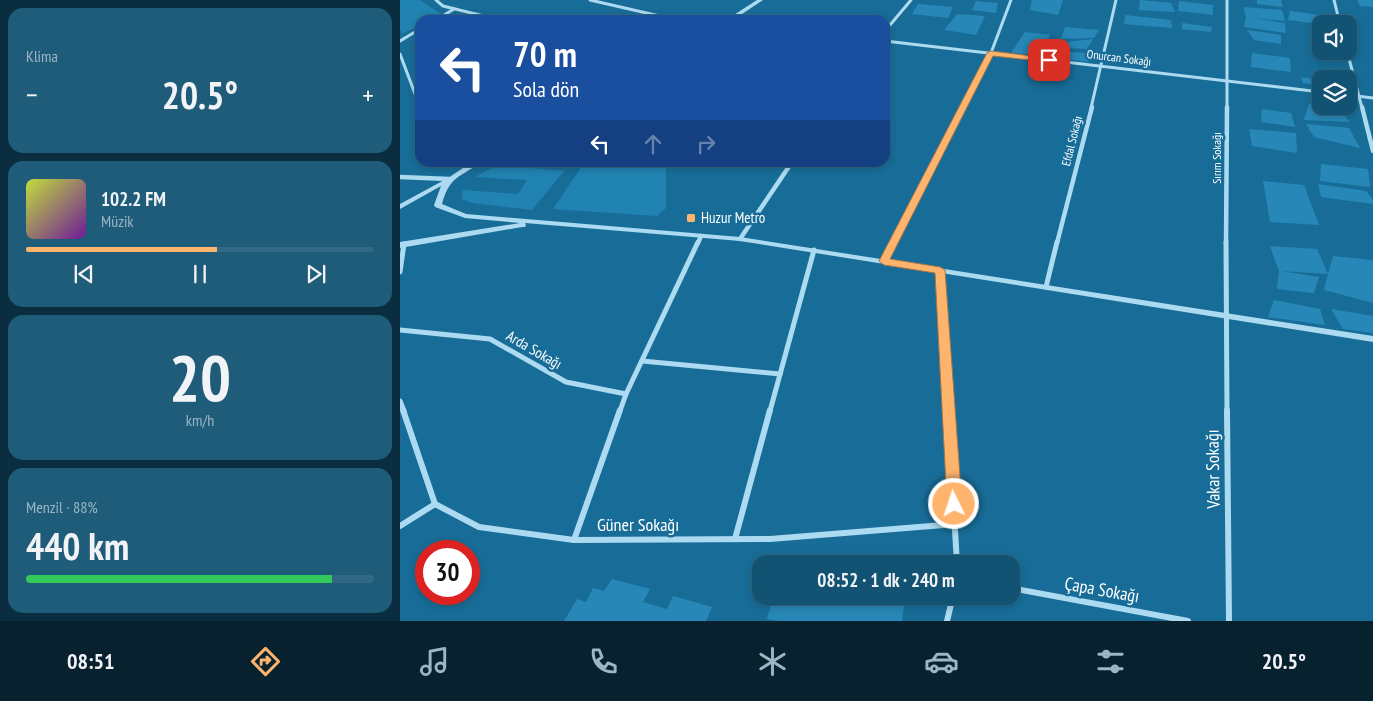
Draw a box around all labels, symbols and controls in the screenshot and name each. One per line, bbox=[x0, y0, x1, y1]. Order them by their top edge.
map controls bbox=[1312, 15, 1357, 115]
button: sound bbox=[1312, 15, 1357, 60]
text: 70 m bbox=[513, 31, 577, 77]
icon: left bbox=[430, 35, 495, 100]
pin bbox=[1028, 39, 1070, 81]
text: Klima bbox=[26, 46, 58, 66]
icon: arrive bbox=[1035, 46, 1063, 74]
street label: Onurcan Sokağı bbox=[1086, 46, 1152, 69]
text: 20.5° bbox=[162, 70, 238, 119]
button: layers bbox=[1312, 70, 1357, 115]
text: Sola dön bbox=[513, 75, 579, 103]
text: − bbox=[26, 76, 38, 113]
text: + bbox=[362, 76, 374, 113]
street label: Efdal Sokağı bbox=[1058, 114, 1085, 168]
icon: left bbox=[586, 130, 614, 158]
icon: ahead bbox=[639, 130, 667, 158]
icon: right bbox=[692, 130, 720, 158]
street label: Sırım Sokağı bbox=[1209, 132, 1224, 184]
text: 102.2 FM bbox=[101, 187, 166, 211]
place label: Huzur Metro bbox=[701, 208, 765, 227]
text: Müzik bbox=[101, 211, 134, 231]
marker: Huzur Metro bbox=[685, 212, 697, 224]
icon: previous bbox=[70, 260, 98, 288]
icon: pause bbox=[186, 260, 214, 288]
icon: next bbox=[302, 260, 330, 288]
street label: Arda Sokağı bbox=[503, 326, 566, 373]
text: 20 bbox=[169, 335, 231, 419]
text: km/h bbox=[186, 410, 214, 430]
street label: Vakar Sokağı bbox=[1200, 429, 1225, 510]
position arrow bbox=[927, 477, 979, 529]
text: Menzil · 88% bbox=[26, 497, 98, 517]
street label: Güner Sokağı bbox=[597, 513, 679, 536]
text: 440 km bbox=[26, 521, 129, 570]
speed limit sign: 30 bbox=[415, 540, 480, 605]
text: 08:52 · 1 dk · 240 m bbox=[817, 568, 955, 592]
street label: Çapa Sokağı bbox=[1063, 572, 1141, 607]
icon: directions bbox=[248, 644, 283, 679]
icon: music bbox=[417, 644, 452, 679]
icon: phone bbox=[586, 644, 621, 679]
icon: climate bbox=[755, 644, 790, 679]
icon: car bbox=[924, 644, 959, 679]
icon: filters bbox=[1093, 644, 1128, 679]
text: 08:51 bbox=[67, 647, 115, 675]
text: 20.5° bbox=[1262, 647, 1306, 675]

